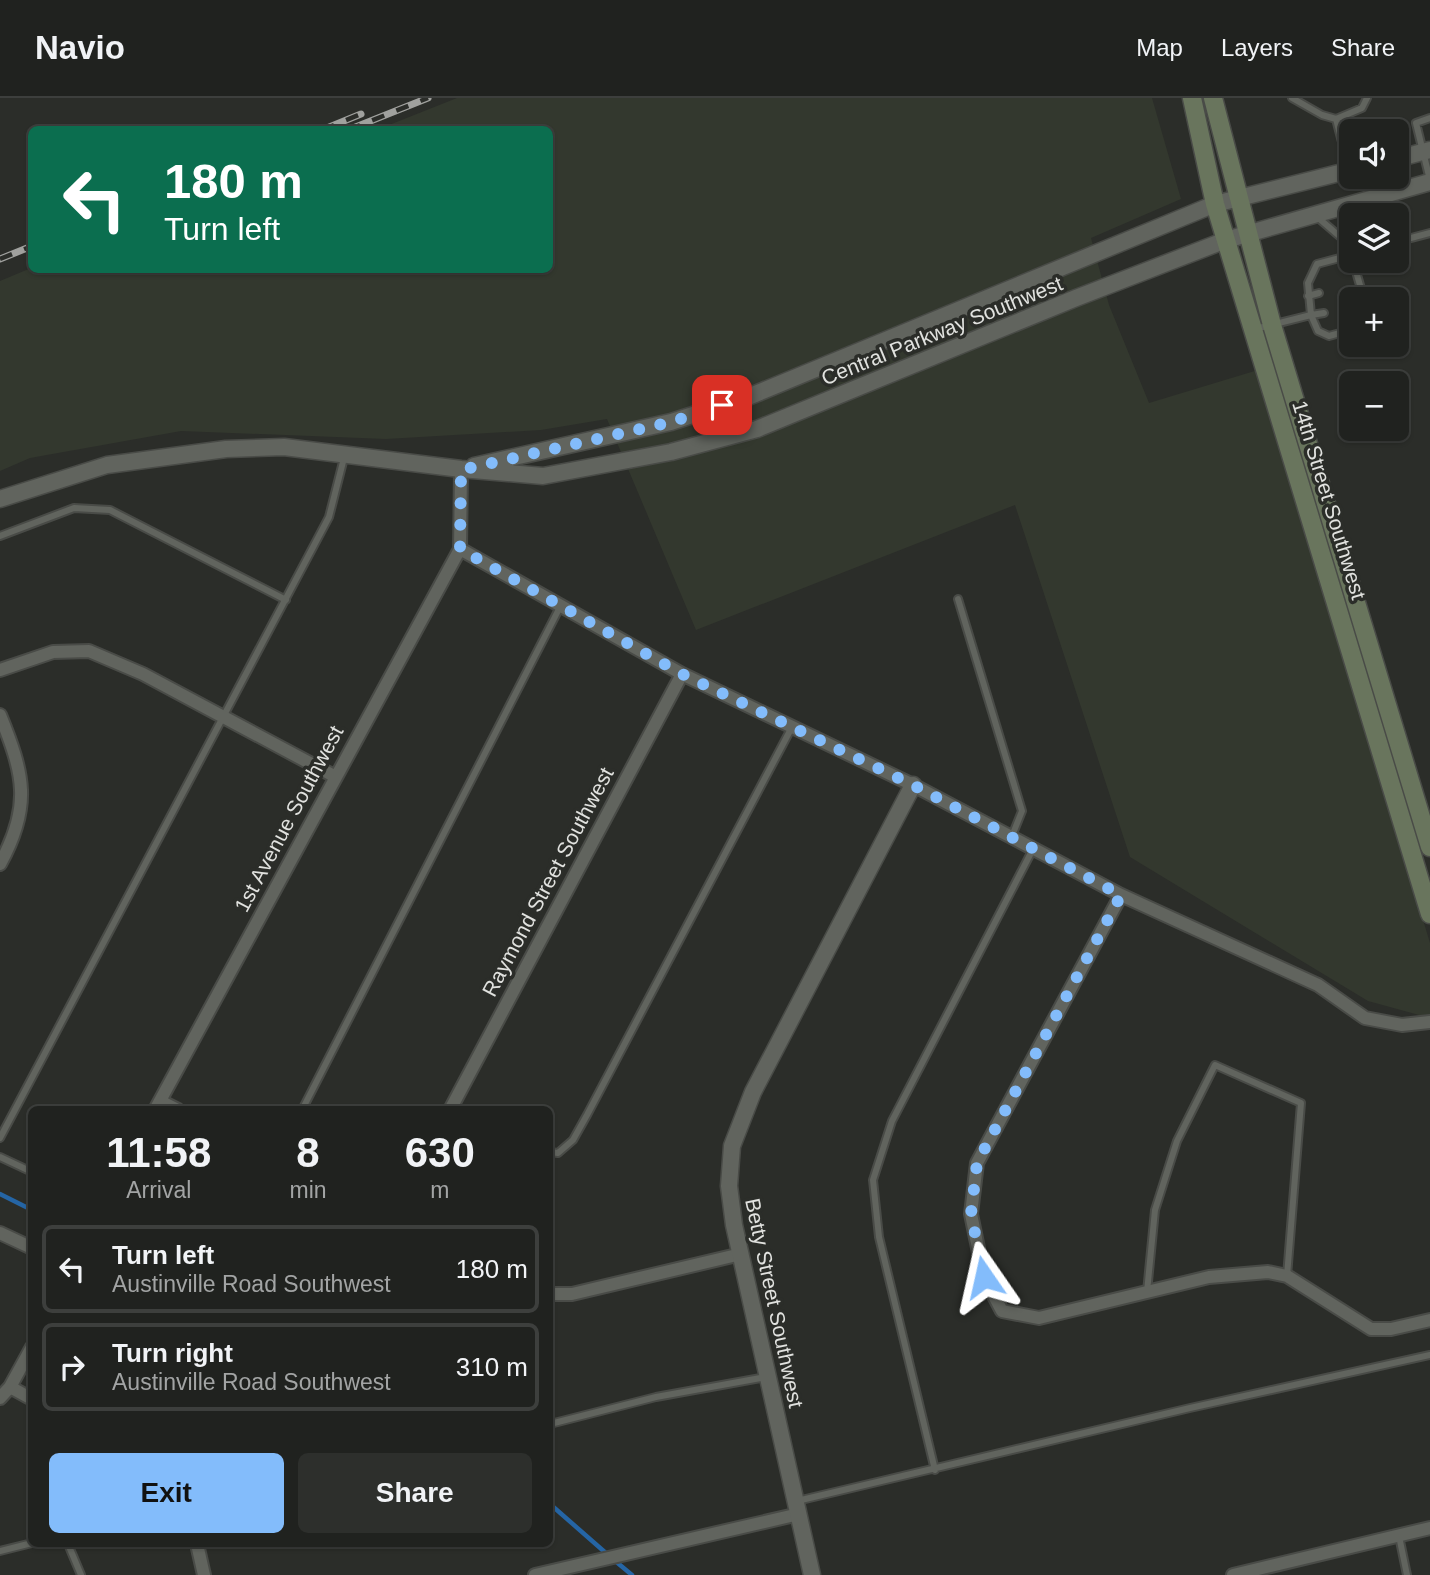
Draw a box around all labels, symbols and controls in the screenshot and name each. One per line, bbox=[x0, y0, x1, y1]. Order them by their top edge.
text: Navio bbox=[35, 29, 125, 66]
text: Map bbox=[1136, 34, 1183, 61]
text: Layers bbox=[1221, 34, 1293, 61]
text: Share bbox=[1331, 34, 1395, 61]
map controls bbox=[1339, 119, 1409, 441]
button: sound bbox=[1339, 119, 1409, 189]
icon: left bbox=[49, 154, 140, 245]
text: 180 m bbox=[164, 154, 303, 208]
button: layers bbox=[1339, 203, 1409, 273]
text: Turn left bbox=[164, 211, 280, 247]
street label: Central Parkway Southwest bbox=[818, 271, 1066, 390]
button: + bbox=[1339, 287, 1409, 357]
button: − bbox=[1339, 371, 1409, 441]
pin bbox=[692, 375, 752, 435]
icon: arrive bbox=[703, 386, 741, 424]
street label: 14th Street Southwest bbox=[1288, 398, 1371, 602]
street label: 1st Avenue Southwest bbox=[230, 722, 347, 916]
street label: Raymond Street Southwest bbox=[477, 763, 618, 1000]
text: 11:58 bbox=[106, 1129, 211, 1176]
text: 8 bbox=[296, 1129, 320, 1176]
text: 630 bbox=[405, 1129, 475, 1176]
text: Arrival bbox=[126, 1177, 191, 1203]
text: min bbox=[289, 1177, 327, 1203]
text: m bbox=[430, 1177, 449, 1203]
street label: Betty Street Southwest bbox=[741, 1196, 808, 1410]
text: Turn left bbox=[112, 1240, 214, 1270]
position arrow bbox=[947, 1240, 1021, 1314]
icon: left bbox=[53, 1250, 91, 1288]
text: 180 m bbox=[456, 1254, 528, 1284]
text: Austinville Road Southwest bbox=[112, 1271, 391, 1297]
text: Turn right bbox=[112, 1338, 233, 1368]
icon: right bbox=[53, 1348, 91, 1386]
text: 310 m bbox=[456, 1352, 528, 1382]
text: Austinville Road Southwest bbox=[112, 1369, 391, 1395]
button: Exit bbox=[49, 1453, 284, 1533]
button: Share bbox=[298, 1453, 532, 1533]

